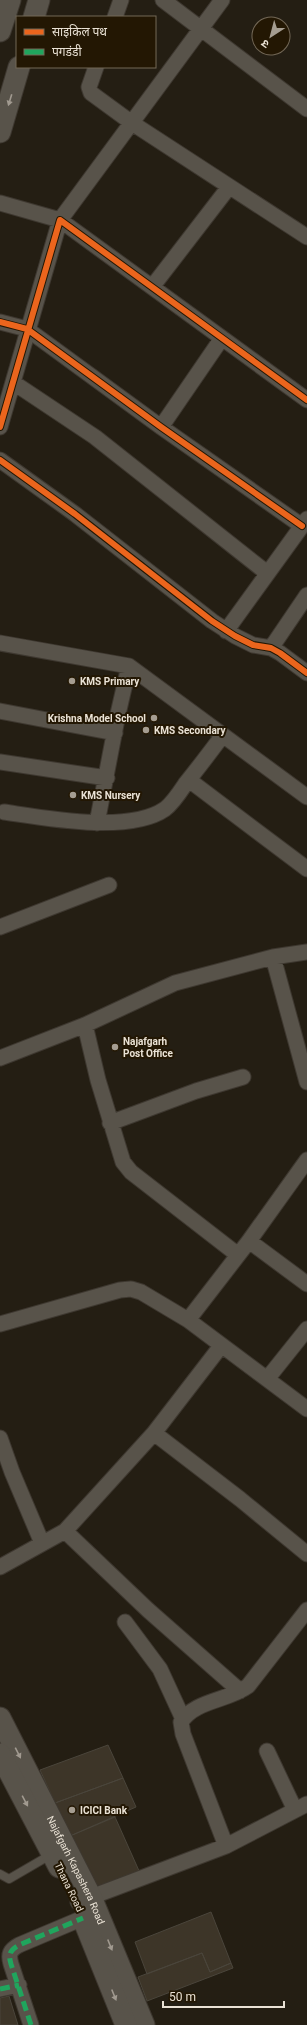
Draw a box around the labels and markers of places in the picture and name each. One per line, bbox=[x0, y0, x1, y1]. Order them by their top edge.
marker: KMS Primary bbox=[67, 676, 77, 686]
place label: KMS Primary bbox=[80, 676, 140, 687]
place label: Krishna Model School bbox=[48, 713, 146, 724]
marker: Krishna Model School bbox=[149, 713, 159, 723]
marker: KMS Secondary bbox=[141, 725, 151, 735]
place label: KMS Secondary bbox=[154, 725, 227, 736]
marker: KMS Nursery bbox=[68, 790, 78, 800]
place label: KMS Nursery bbox=[81, 790, 141, 801]
place label: Najafgarh Post Office bbox=[123, 1036, 173, 1059]
marker: Najafgarh Post Office bbox=[110, 1042, 120, 1052]
marker: ICICI Bank bbox=[67, 1805, 77, 1815]
place label: ICICI Bank bbox=[80, 1805, 128, 1816]

